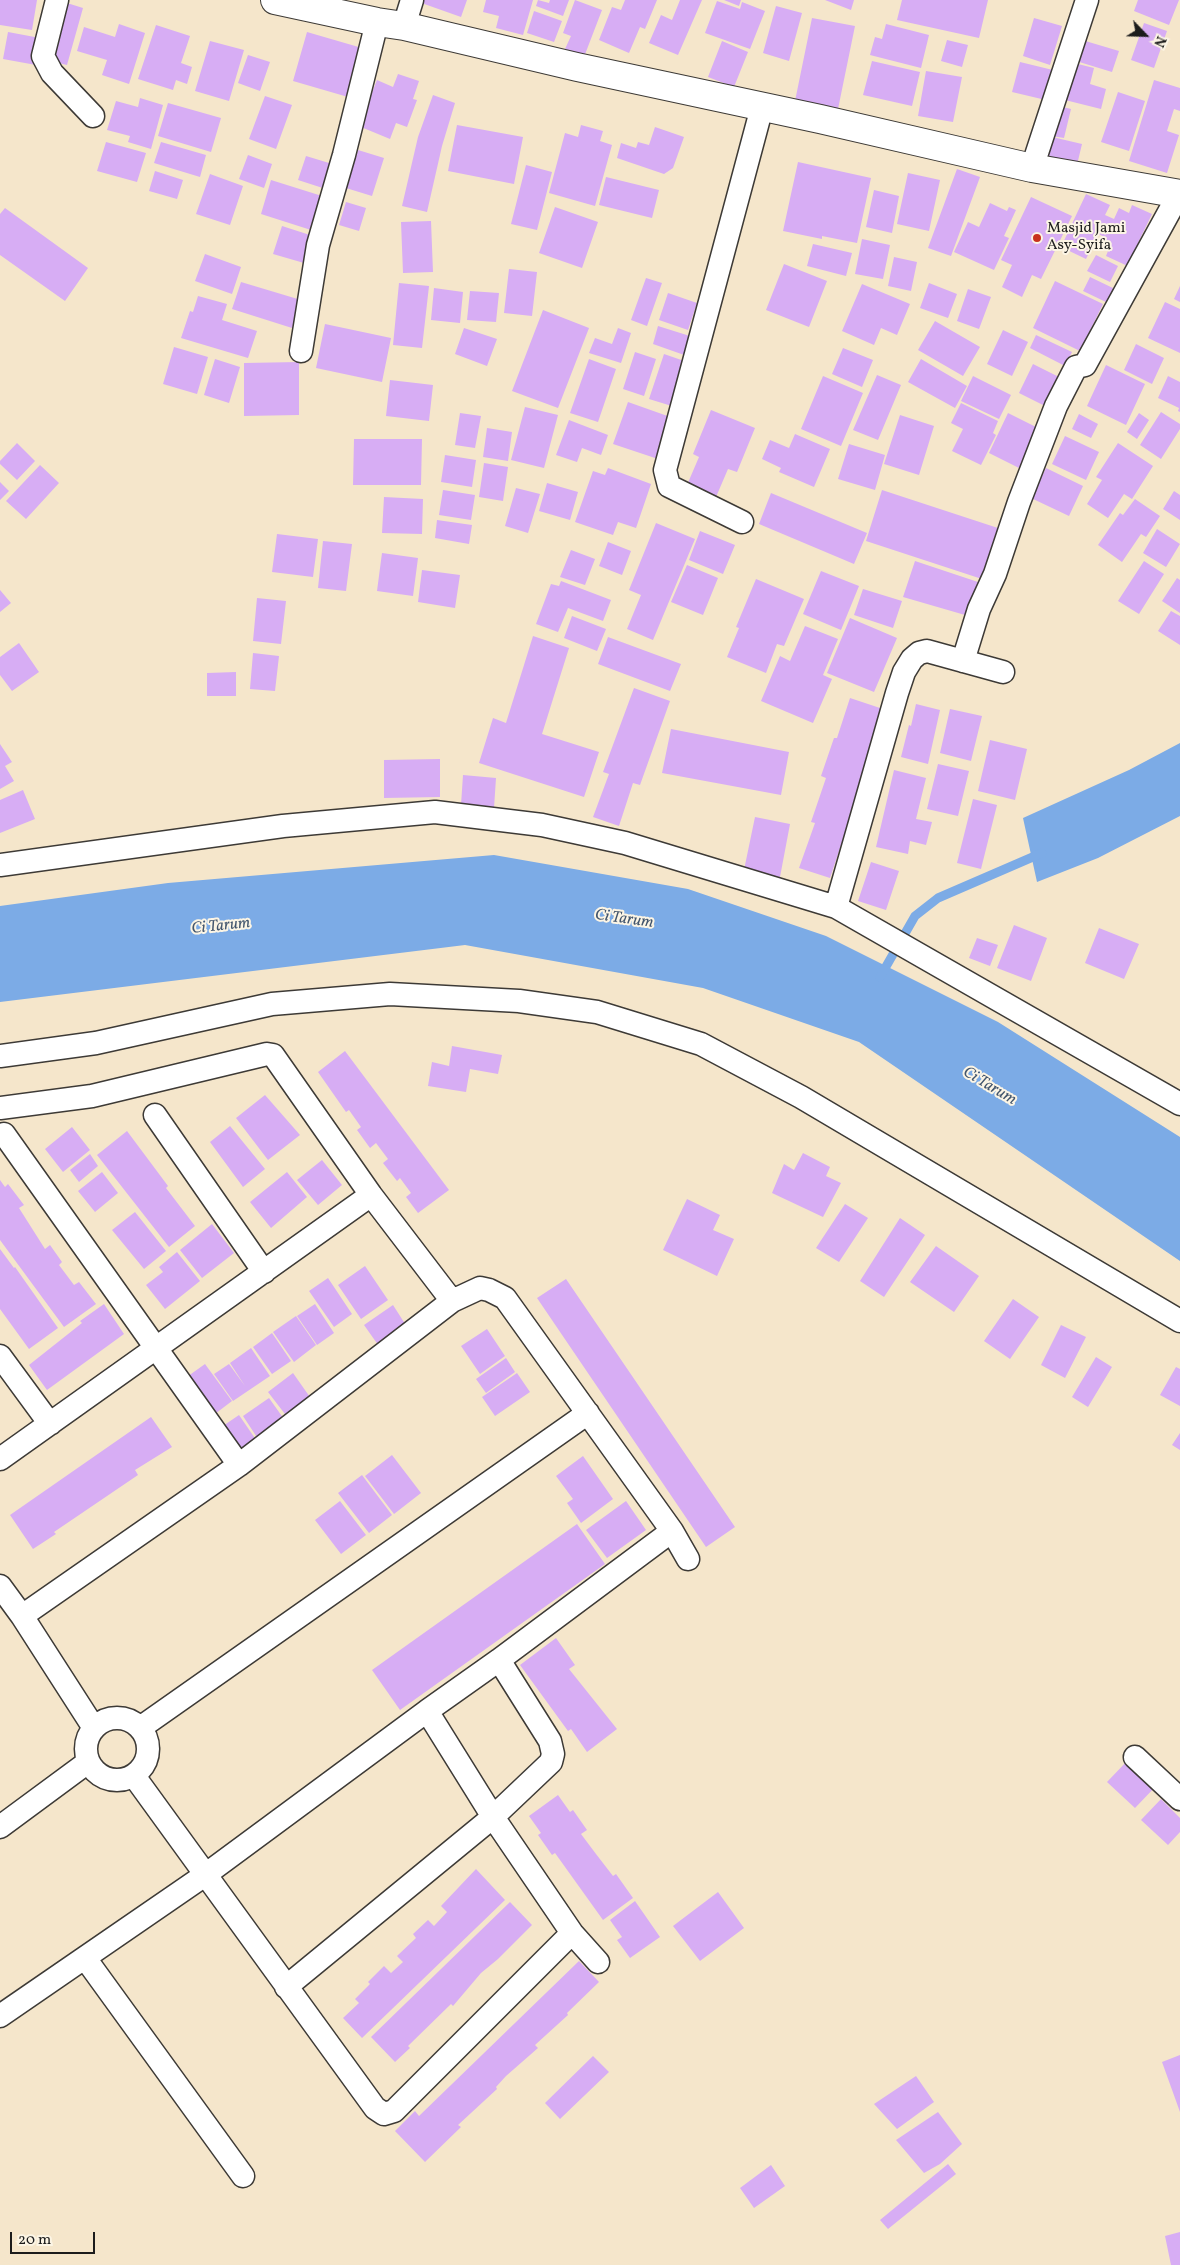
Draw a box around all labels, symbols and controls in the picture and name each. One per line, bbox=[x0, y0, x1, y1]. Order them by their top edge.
north arrow bbox=[1120, 10, 1170, 60]
text: N bbox=[1148, 33, 1170, 50]
place label: Masjid Jami Asy-Syifa bbox=[1047, 220, 1125, 255]
marker: Masjid Jami Asy-Syifa bbox=[1031, 232, 1043, 244]
water label: Ci Tarum bbox=[593, 906, 655, 934]
water label: Ci Tarum bbox=[191, 914, 251, 940]
water label: Ci Tarum bbox=[959, 1064, 1019, 1110]
scale bar bbox=[12, 2222, 98, 2254]
text: 20 m bbox=[18, 2230, 51, 2251]

